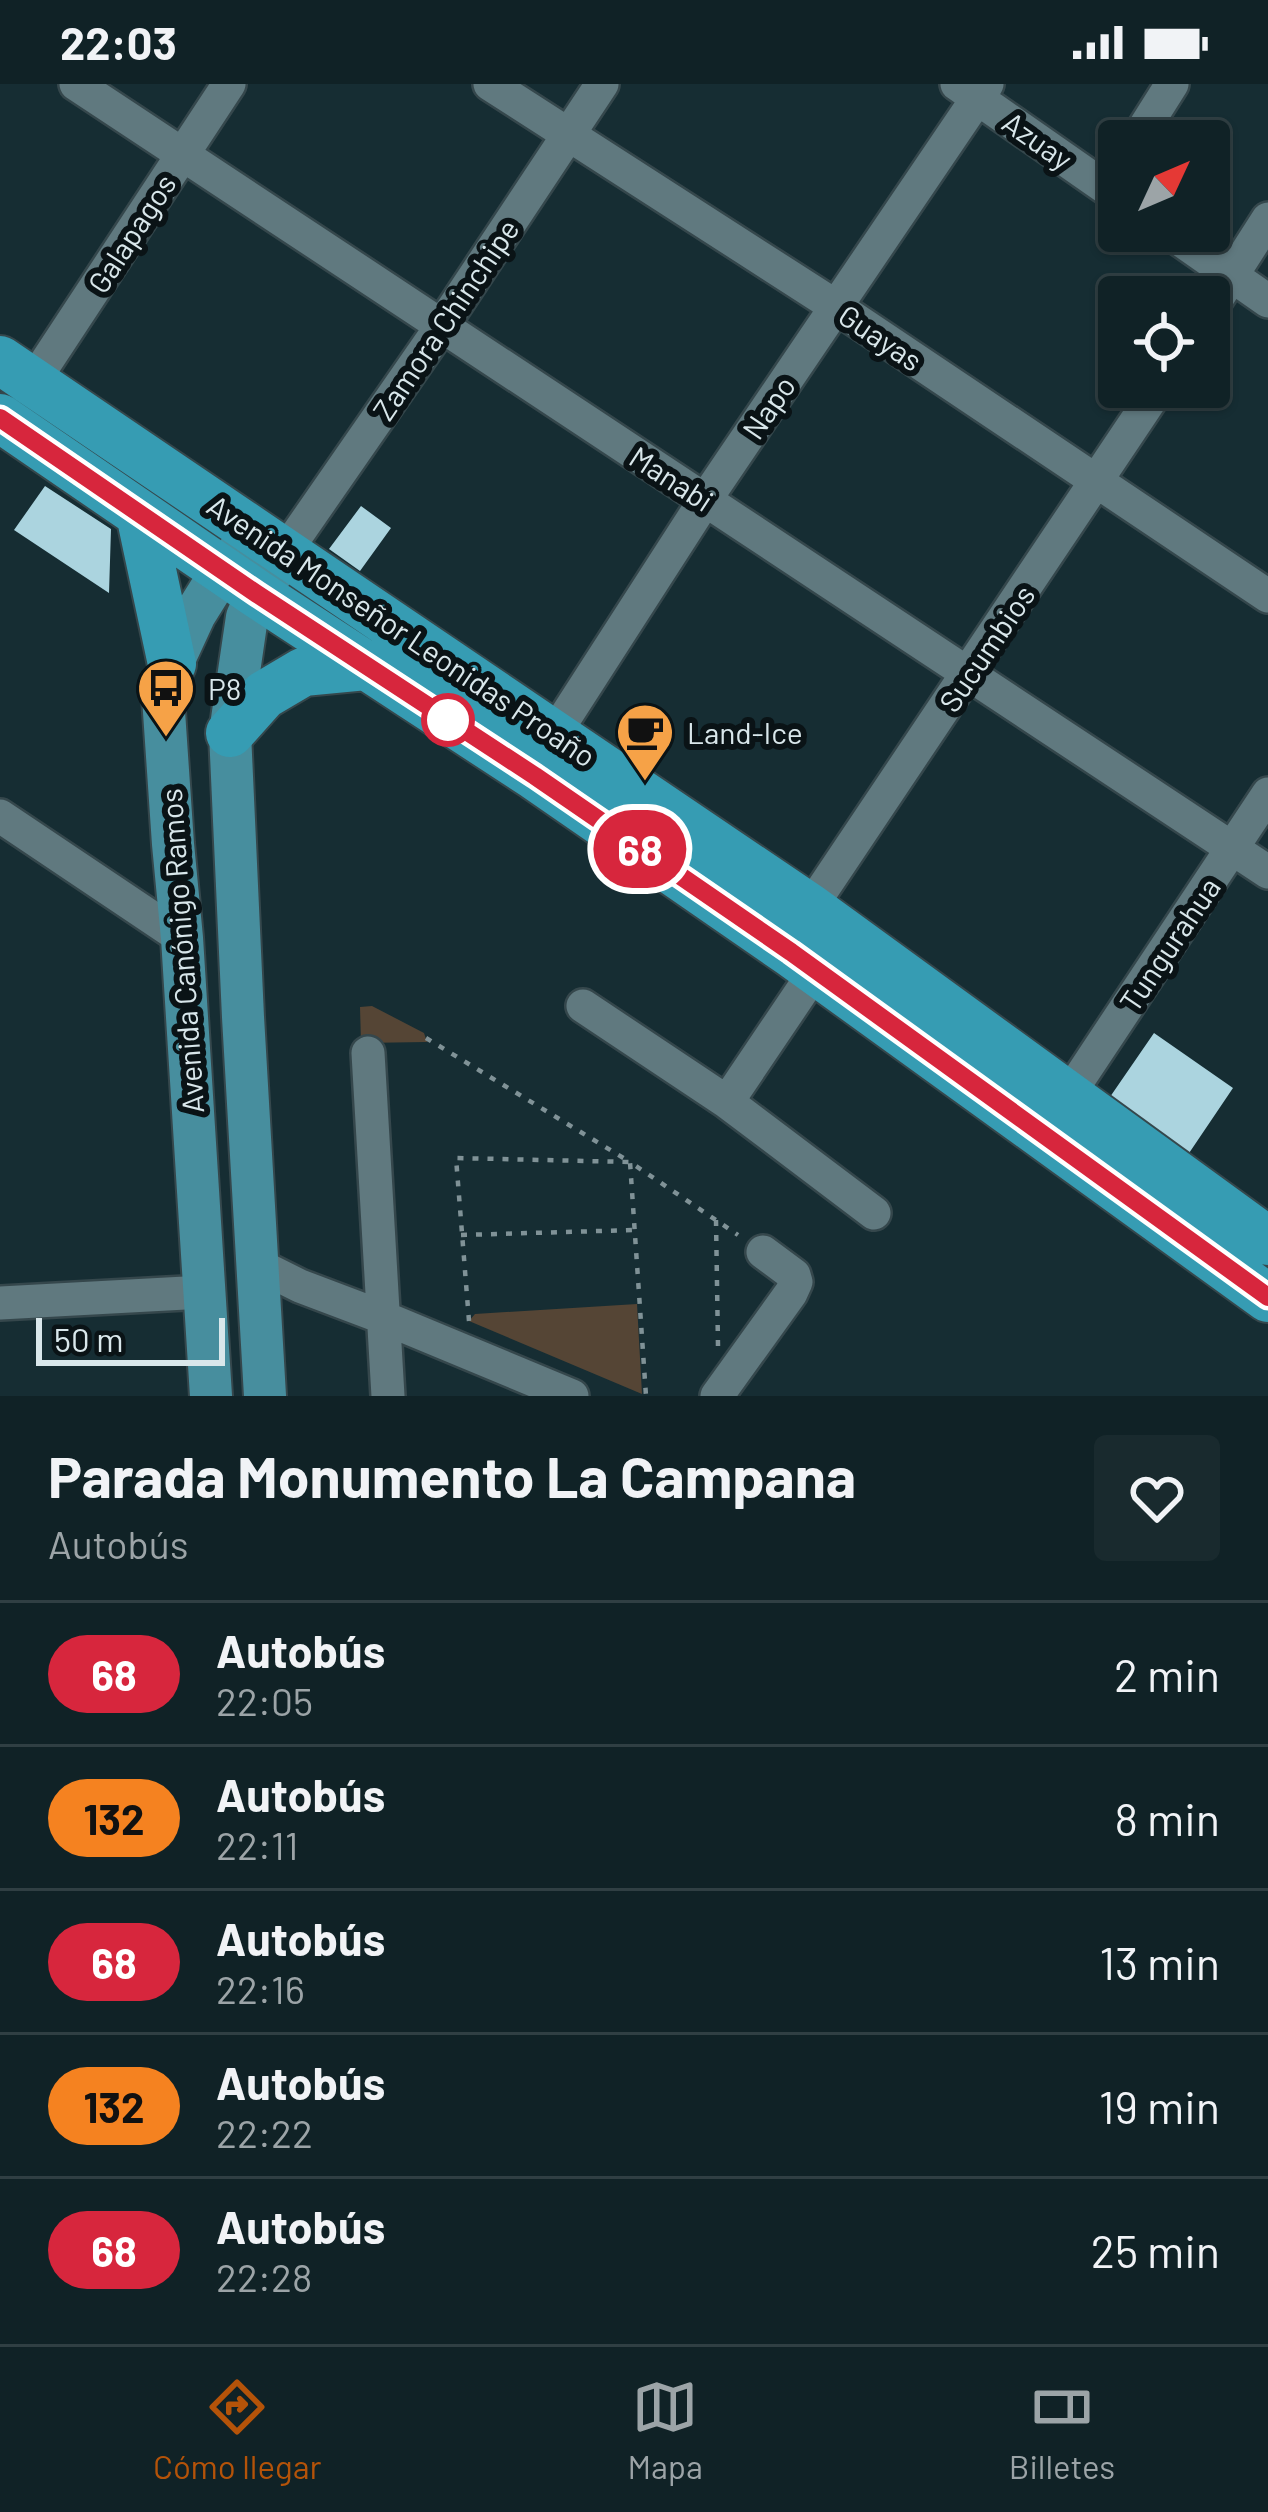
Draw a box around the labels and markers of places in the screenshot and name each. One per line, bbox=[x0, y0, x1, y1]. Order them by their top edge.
bus stop icon: P8 bbox=[135, 657, 197, 739]
place label: P8 bbox=[208, 670, 241, 706]
unlabelled marker bbox=[423, 695, 473, 745]
cafe icon: Land-Ice bbox=[614, 701, 676, 783]
place label: Land-Ice bbox=[687, 714, 803, 750]

